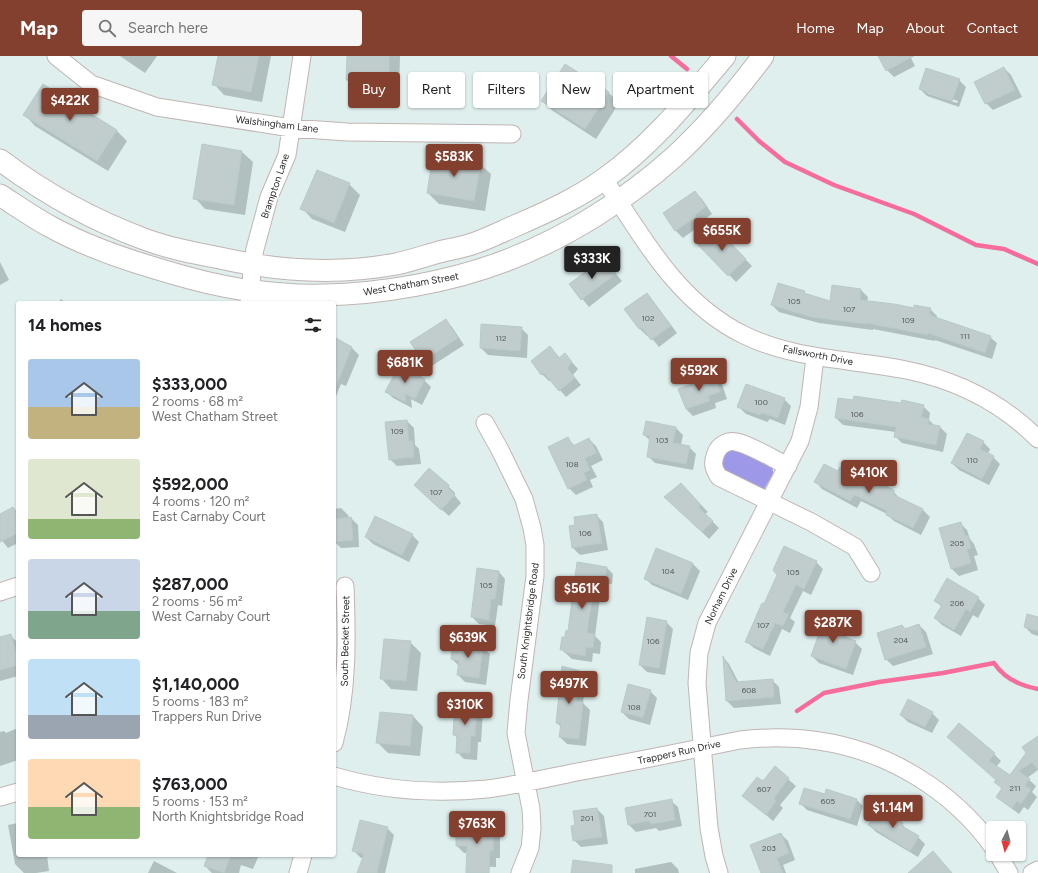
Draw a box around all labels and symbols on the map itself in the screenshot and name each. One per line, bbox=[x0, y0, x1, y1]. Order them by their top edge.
pin: $422K bbox=[42, 88, 98, 122]
street label: Walshingham Lane bbox=[235, 112, 320, 136]
pin: $583K bbox=[426, 144, 482, 178]
street label: Brampton Lane bbox=[258, 151, 292, 220]
pin: $655K bbox=[694, 218, 750, 252]
pin: $333K bbox=[564, 246, 620, 280]
street label: West Chatham Street bbox=[362, 269, 460, 299]
house number: 105 bbox=[787, 296, 801, 306]
house number: 107 bbox=[843, 304, 856, 314]
house number: 102 bbox=[642, 313, 654, 323]
house number: 109 bbox=[902, 315, 915, 325]
house number: 111 bbox=[960, 331, 970, 341]
house number: 112 bbox=[495, 333, 507, 343]
street label: Fallsworth Drive bbox=[782, 342, 855, 368]
pin: $681K bbox=[377, 350, 433, 384]
pin: $592K bbox=[671, 358, 727, 392]
house number: 100 bbox=[754, 397, 768, 407]
house number: 106 bbox=[851, 409, 864, 419]
house number: 109 bbox=[391, 426, 404, 436]
house number: 103 bbox=[656, 435, 668, 445]
house number: 110 bbox=[966, 455, 978, 465]
house number: 108 bbox=[565, 459, 579, 469]
pin: $410K bbox=[841, 460, 897, 494]
house number: 107 bbox=[430, 487, 443, 497]
house number: 106 bbox=[579, 528, 592, 538]
house number: 205 bbox=[950, 538, 964, 548]
street label: South Knightsbridge Road bbox=[514, 562, 542, 680]
street label: Norham Drive bbox=[702, 565, 741, 627]
house number: 104 bbox=[661, 566, 675, 576]
house number: 105 bbox=[786, 567, 800, 577]
pin: $561K bbox=[554, 576, 610, 610]
house number: 105 bbox=[479, 580, 493, 590]
street label: South Becket Street bbox=[338, 595, 352, 687]
house number: 206 bbox=[950, 598, 965, 608]
pin: $287K bbox=[805, 610, 861, 644]
house number: 107 bbox=[757, 620, 770, 630]
pin: $639K bbox=[440, 625, 496, 659]
house number: 204 bbox=[894, 635, 908, 645]
house number: 106 bbox=[647, 636, 660, 646]
pin: $497K bbox=[541, 671, 597, 705]
house number: 608 bbox=[742, 685, 756, 695]
pin: $310K bbox=[437, 692, 493, 726]
house number: 108 bbox=[627, 702, 641, 712]
street label: Trappers Run Drive bbox=[636, 737, 722, 767]
house number: 211 bbox=[1009, 783, 1021, 793]
house number: 607 bbox=[757, 784, 772, 794]
pin: $1.14M bbox=[860, 795, 926, 829]
house number: 605 bbox=[821, 796, 836, 806]
house number: 701 bbox=[644, 809, 656, 819]
pin: $763K bbox=[449, 811, 505, 845]
house number: 201 bbox=[581, 813, 593, 823]
north arrow bbox=[986, 821, 1026, 861]
house number: 203 bbox=[762, 843, 776, 853]

